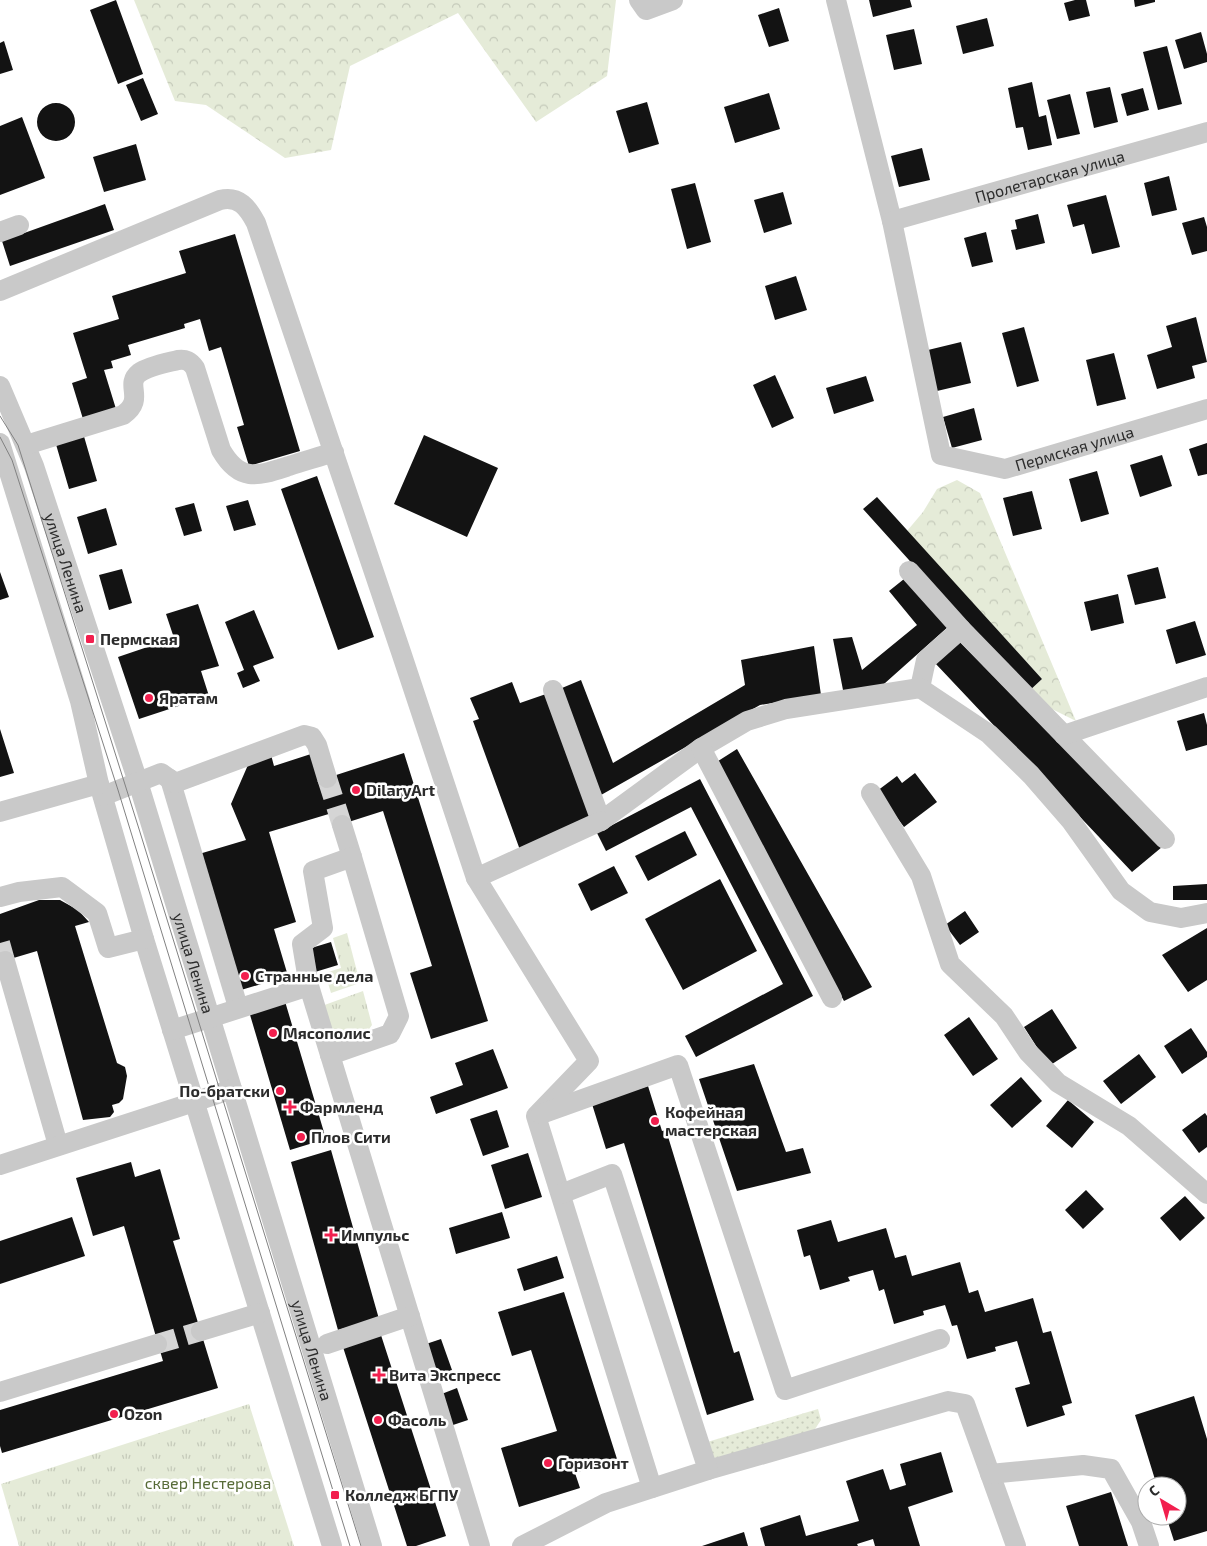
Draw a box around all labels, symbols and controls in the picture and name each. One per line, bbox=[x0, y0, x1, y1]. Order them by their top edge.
street label: Пролетарская улица bbox=[973, 146, 1127, 206]
street label: Пермская улица bbox=[1013, 421, 1136, 475]
street label: улица Ленина bbox=[40, 510, 92, 615]
place label: Пермская bbox=[100, 629, 178, 648]
marker: Пермская bbox=[84, 633, 96, 645]
place label: Яратам bbox=[159, 688, 218, 707]
marker: Яратам bbox=[143, 692, 155, 704]
place label: DilaryArt bbox=[366, 780, 436, 800]
marker: DilaryArt bbox=[350, 784, 362, 796]
street label: улица Ленина bbox=[169, 910, 218, 1016]
place label: Странные дела bbox=[255, 966, 374, 985]
marker: Странные дела bbox=[239, 970, 251, 982]
place label: Мясополис bbox=[283, 1023, 371, 1042]
marker: Мясополис bbox=[267, 1027, 279, 1039]
place label: По-братски bbox=[179, 1081, 270, 1100]
marker: По-братски bbox=[274, 1085, 286, 1097]
place label: Фармленд bbox=[300, 1097, 383, 1116]
marker: Фармленд bbox=[284, 1101, 296, 1113]
place label: Кофейная мастерская bbox=[665, 1102, 757, 1139]
marker: Кофейная мастерская bbox=[649, 1115, 661, 1127]
place label: Плов Сити bbox=[311, 1127, 391, 1146]
marker: Плов Сити bbox=[295, 1131, 307, 1143]
place label: Импульс bbox=[341, 1225, 409, 1244]
marker: Импульс bbox=[325, 1229, 337, 1241]
street label: улица Ленина bbox=[287, 1298, 337, 1403]
place label: Вита Экспресс bbox=[389, 1365, 501, 1384]
marker: Вита Экспресс bbox=[373, 1369, 385, 1381]
place label: Ozon bbox=[124, 1404, 162, 1423]
marker: Ozon bbox=[108, 1408, 120, 1420]
place label: Фасоль bbox=[388, 1410, 447, 1429]
marker: Фасоль bbox=[372, 1414, 384, 1426]
place label: Горизонт bbox=[558, 1453, 629, 1472]
marker: Горизонт bbox=[542, 1457, 554, 1469]
park label: сквер Нестерова bbox=[145, 1473, 271, 1492]
north arrow bbox=[1137, 1476, 1187, 1526]
text: С bbox=[1145, 1481, 1162, 1500]
place label: Колледж БГПУ bbox=[345, 1485, 459, 1504]
marker: Колледж БГПУ bbox=[329, 1489, 341, 1501]

